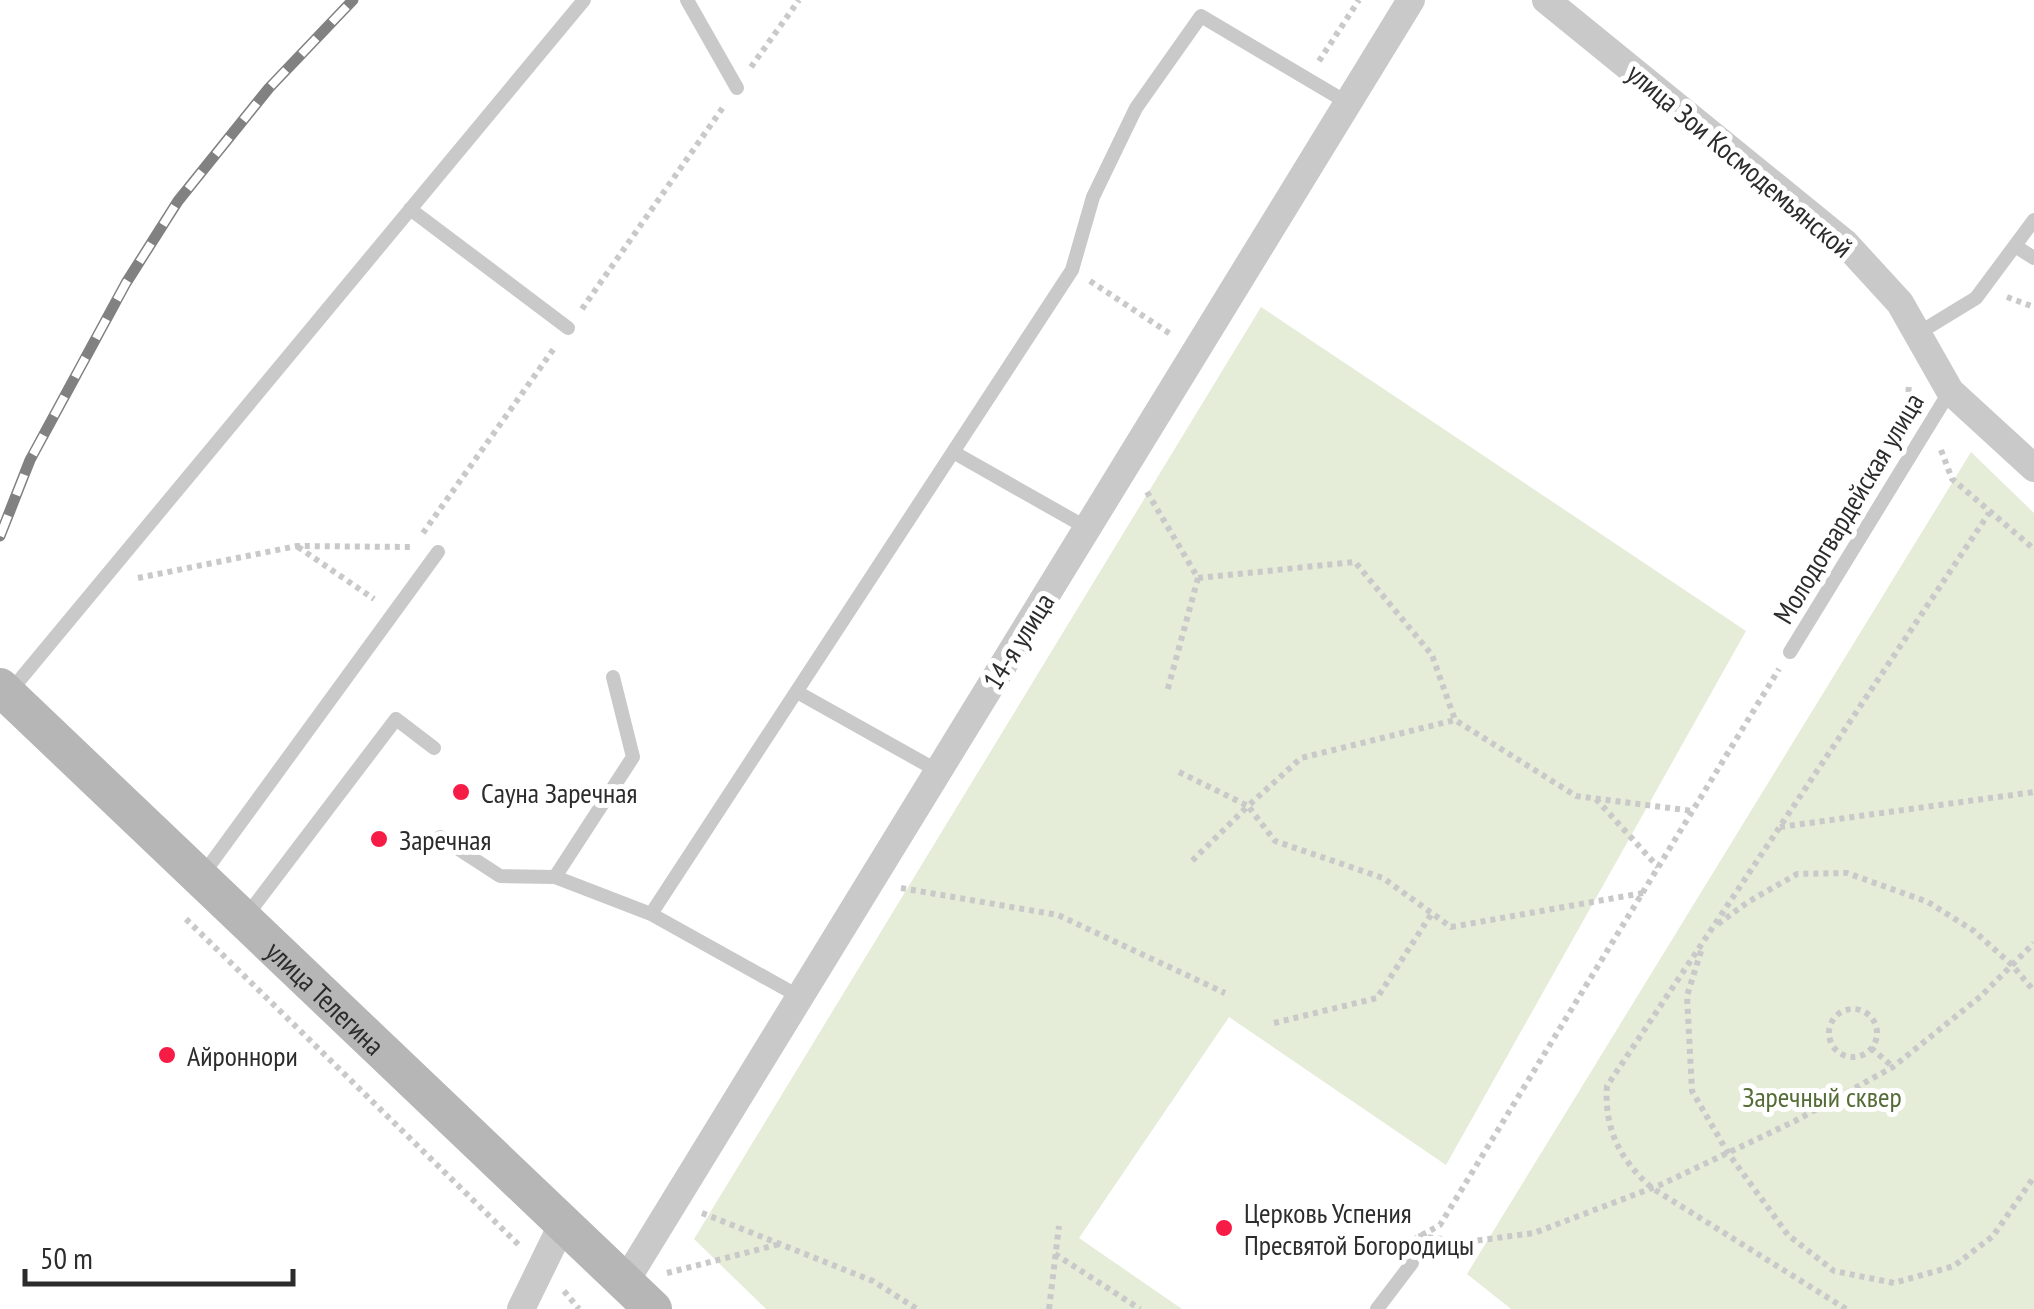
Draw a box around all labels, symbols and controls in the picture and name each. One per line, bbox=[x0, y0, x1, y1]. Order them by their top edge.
street label: улица Зои Космодемьянской bbox=[1619, 55, 1861, 265]
street label: Молодогвардейская улица bbox=[1764, 386, 1932, 630]
street label: 14-я улица bbox=[974, 586, 1062, 696]
place label: Сауна Заречная bbox=[481, 774, 637, 811]
marker: Сауна Заречная bbox=[450, 781, 472, 803]
place label: Заречная bbox=[399, 821, 491, 858]
marker: Заречная bbox=[368, 828, 390, 850]
street label: улица Телегина bbox=[259, 932, 393, 1063]
place label: Айроннори bbox=[187, 1037, 298, 1074]
marker: Айроннори bbox=[156, 1044, 178, 1066]
park label: Заречный сквер bbox=[1742, 1078, 1902, 1115]
place label: Церковь Успения Пресвятой Богородицы bbox=[1244, 1194, 1474, 1263]
marker: Церковь Успения Пресвятой Богородицы bbox=[1213, 1217, 1235, 1239]
scale bar bbox=[25, 1224, 292, 1286]
text: 50 m bbox=[40, 1238, 93, 1277]

